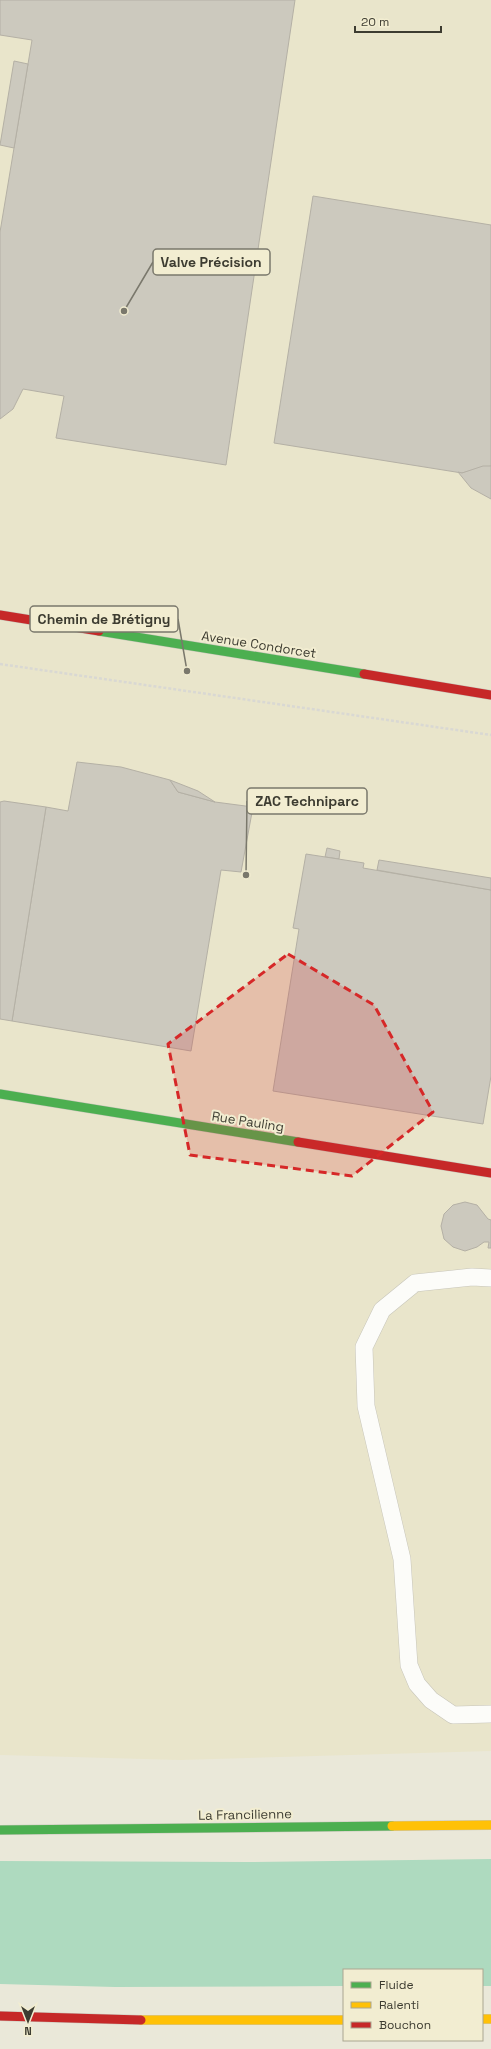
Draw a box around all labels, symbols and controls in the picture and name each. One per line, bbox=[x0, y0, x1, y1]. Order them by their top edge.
scale bar bbox=[355, 8, 441, 34]
text: 20 m bbox=[361, 14, 389, 30]
callout: Valve Précision bbox=[153, 249, 270, 275]
text: Valve Précision bbox=[160, 253, 262, 271]
callout: Chemin de Brétigny bbox=[30, 606, 178, 632]
text: Chemin de Brétigny bbox=[38, 610, 170, 628]
street label: Avenue Condorcet bbox=[200, 627, 317, 662]
callout: ZAC Techniparc bbox=[247, 788, 367, 814]
text: ZAC Techniparc bbox=[255, 792, 359, 810]
street label: Rue Pauling bbox=[211, 1107, 285, 1136]
street label: La Francilienne bbox=[198, 1805, 292, 1824]
legend bbox=[343, 1969, 483, 2041]
text: Fluide bbox=[379, 1977, 414, 1993]
text: Ralenti bbox=[379, 1997, 419, 2013]
north arrow bbox=[8, 2001, 48, 2041]
text: Bouchon bbox=[379, 2017, 431, 2033]
text: N bbox=[24, 2024, 32, 2038]

